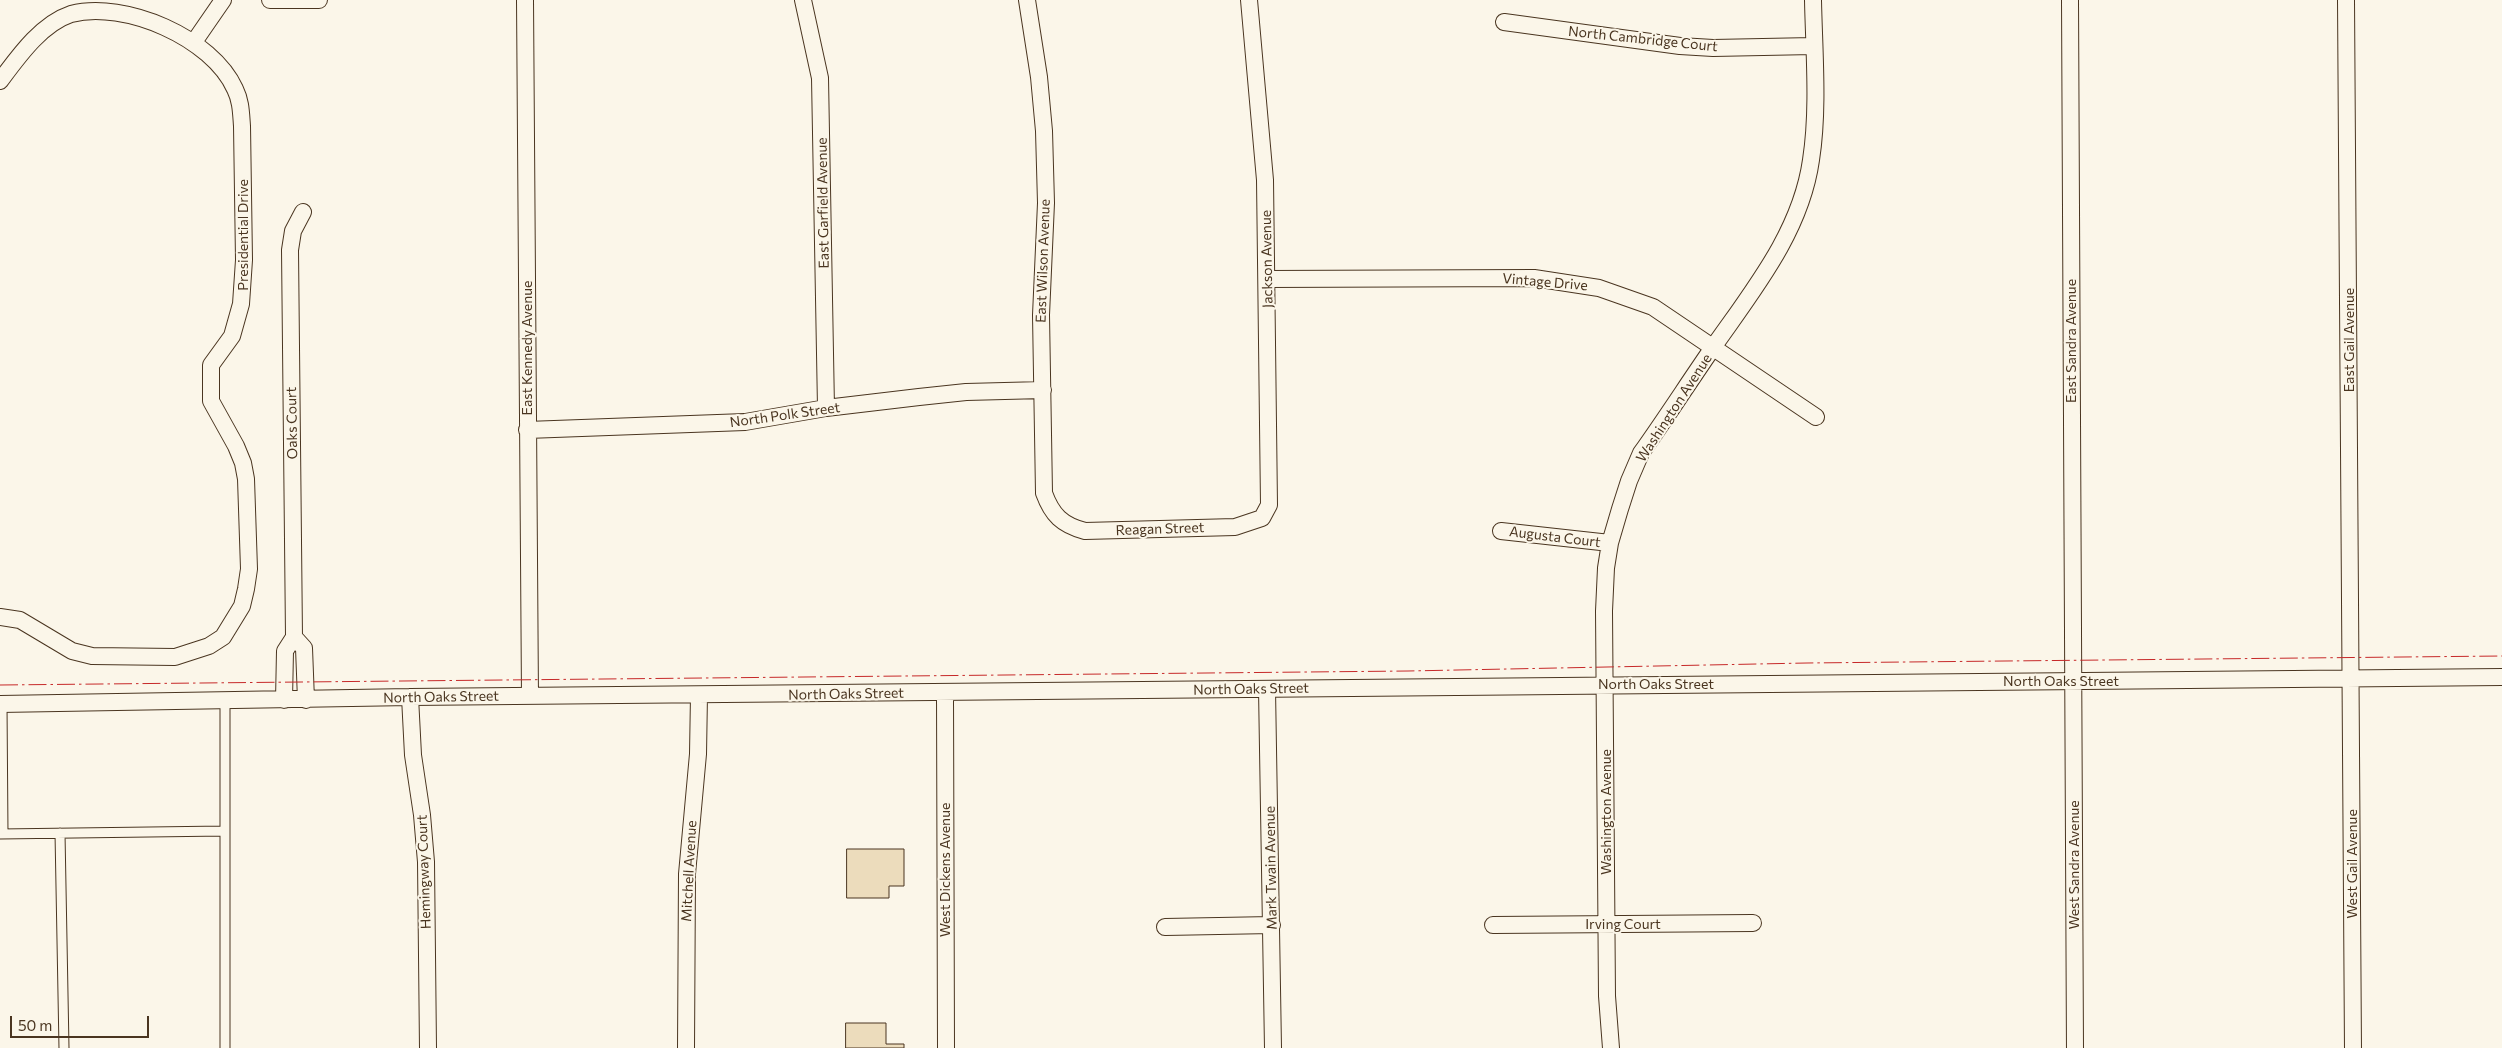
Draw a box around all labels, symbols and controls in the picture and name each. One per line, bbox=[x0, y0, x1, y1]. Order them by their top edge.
street label: North Cambridge Court bbox=[1567, 23, 1719, 55]
street label: East Garfield Avenue bbox=[813, 137, 833, 269]
street label: Presidential Drive bbox=[235, 179, 251, 291]
street label: East Wilson Avenue bbox=[1032, 199, 1054, 323]
street label: Jackson Avenue bbox=[1258, 210, 1276, 308]
street label: Vintage Drive bbox=[1502, 270, 1588, 294]
street label: East Sandra Avenue bbox=[2063, 279, 2079, 403]
street label: East Kennedy Avenue bbox=[519, 281, 535, 415]
street label: East Gail Avenue bbox=[2341, 288, 2357, 392]
street label: Washington Avenue bbox=[1633, 351, 1715, 465]
street label: Oaks Court bbox=[283, 387, 301, 459]
street label: North Polk Street bbox=[729, 399, 841, 431]
street label: Reagan Street bbox=[1115, 519, 1205, 539]
street label: Augusta Court bbox=[1508, 523, 1602, 551]
street label: North Oaks Street bbox=[2003, 673, 2119, 689]
street label: North Oaks Street bbox=[1598, 676, 1714, 692]
street label: North Oaks Street bbox=[1193, 680, 1309, 698]
street label: North Oaks Street bbox=[788, 685, 904, 703]
street label: North Oaks Street bbox=[383, 688, 499, 706]
street label: Washington Avenue bbox=[1598, 749, 1614, 875]
street label: West Sandra Avenue bbox=[2066, 800, 2082, 930]
street label: West Dickens Avenue bbox=[937, 803, 953, 937]
street label: Mark Twain Avenue bbox=[1262, 806, 1280, 930]
street label: West Gail Avenue bbox=[2344, 809, 2360, 919]
street label: Hemingway Court bbox=[414, 814, 434, 930]
street label: Mitchell Avenue bbox=[678, 820, 700, 922]
street label: Irving Court bbox=[1585, 916, 1661, 932]
scale bar bbox=[12, 1006, 151, 1038]
text: 50 m bbox=[18, 1016, 52, 1034]

